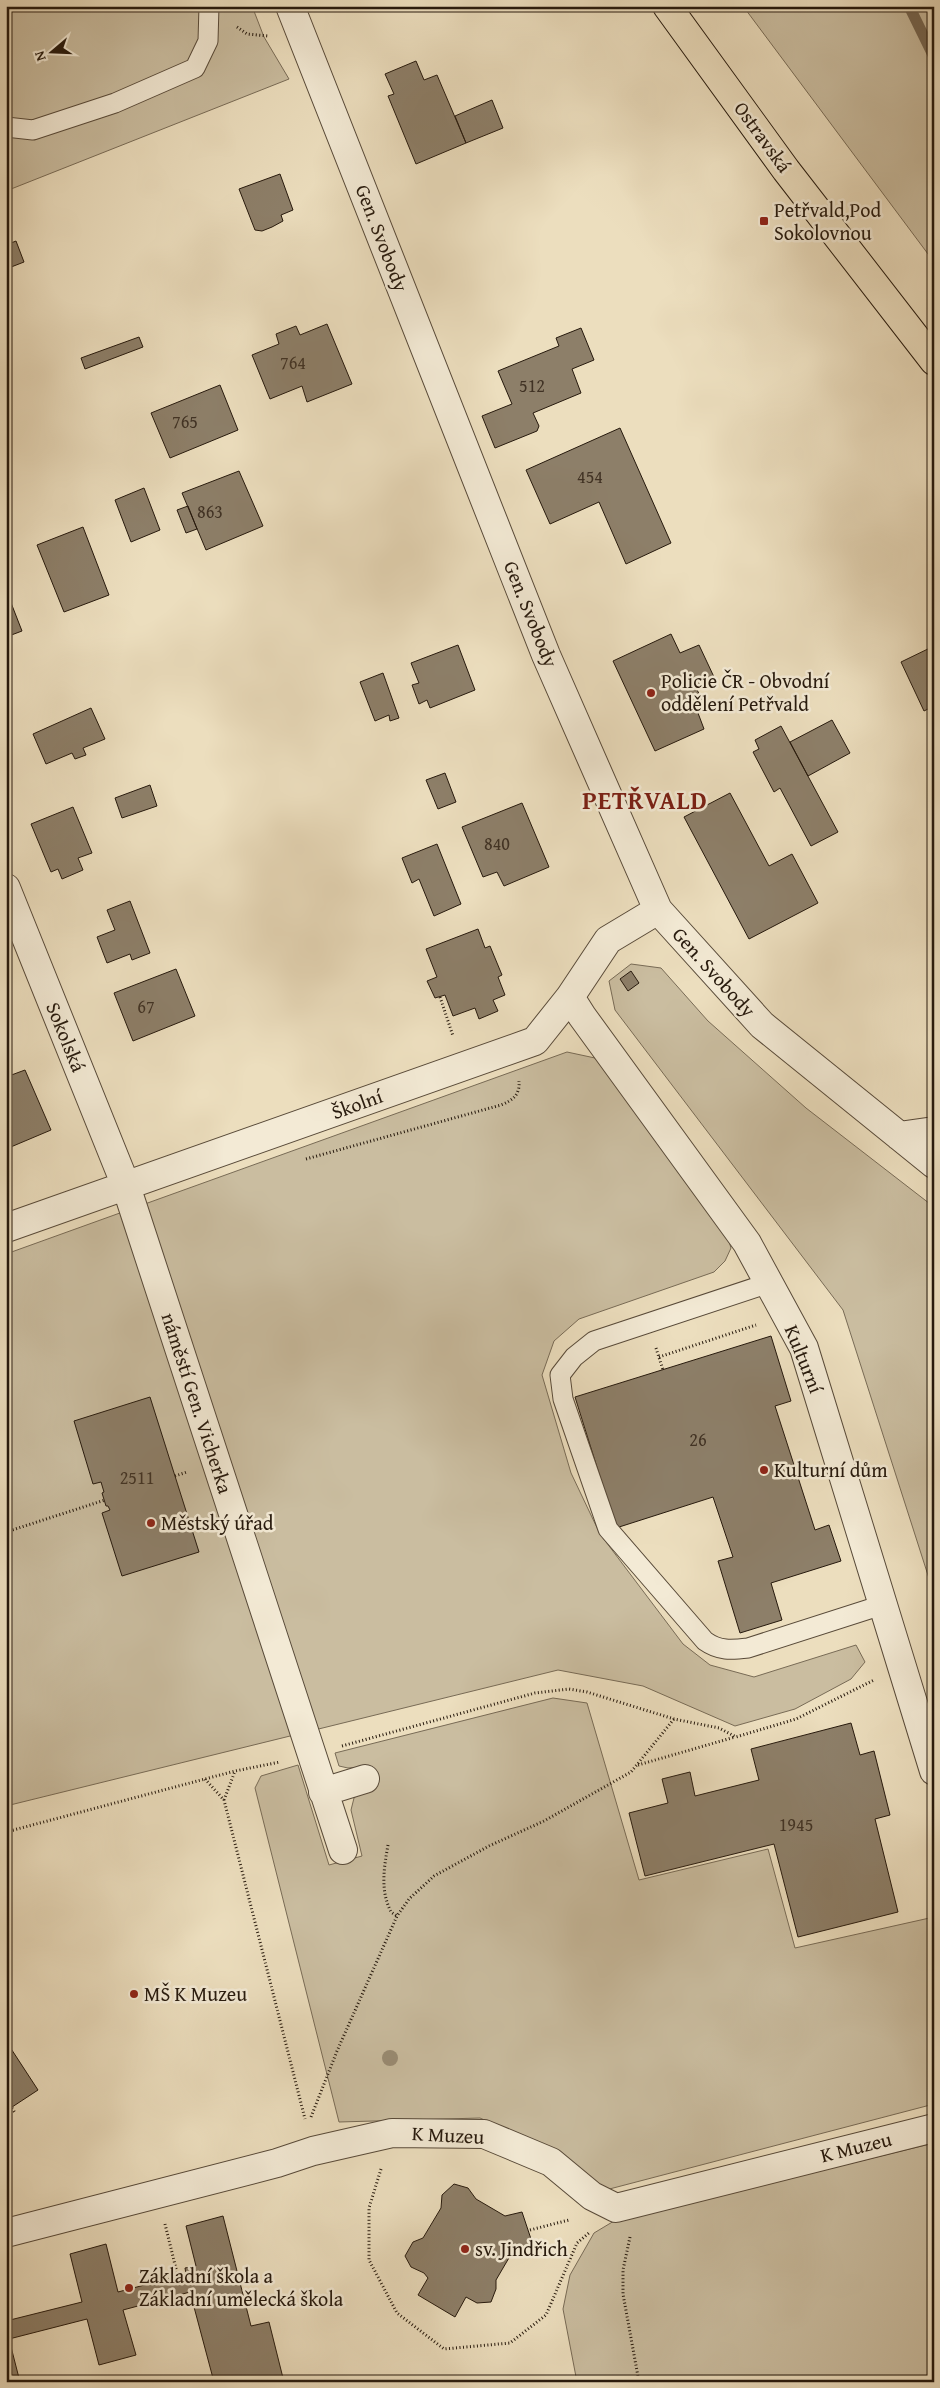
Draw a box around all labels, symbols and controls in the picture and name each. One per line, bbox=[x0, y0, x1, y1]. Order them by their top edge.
north arrow bbox=[28, 28, 78, 78]
text: N bbox=[29, 48, 51, 64]
street label: Ostravská bbox=[728, 95, 800, 179]
street label: Gen. Svobody bbox=[349, 180, 416, 296]
place label: Petřvald,Pod Sokolovnou bbox=[774, 195, 882, 247]
marker: Petřvald,Pod Sokolovnou bbox=[758, 215, 770, 227]
house number: 764 bbox=[280, 349, 306, 376]
house number: 512 bbox=[519, 372, 545, 399]
house number: 765 bbox=[172, 408, 198, 435]
house number: 454 bbox=[577, 463, 603, 490]
house number: 863 bbox=[197, 498, 223, 525]
street label: Gen. Svobody bbox=[497, 556, 566, 671]
place label: Policie ČR - Obvodní oddělení Petřvald bbox=[661, 666, 830, 718]
marker: Policie ČR - Obvodní oddělení Petřvald bbox=[645, 687, 657, 699]
district label: PETŘVALD bbox=[582, 782, 708, 818]
house number: 840 bbox=[484, 830, 510, 857]
street label: Gen. Svobody bbox=[666, 920, 763, 1023]
house number: 67 bbox=[137, 993, 155, 1020]
street label: Sokolská bbox=[39, 997, 94, 1077]
street label: Školní bbox=[327, 1081, 387, 1126]
street label: náměstí Gen. Vicherka bbox=[155, 1309, 241, 1498]
street label: Kulturní bbox=[778, 1320, 831, 1398]
house number: 26 bbox=[689, 1426, 707, 1453]
place label: Kulturní dům bbox=[774, 1455, 888, 1484]
house number: 2511 bbox=[120, 1464, 154, 1491]
marker: Kulturní dům bbox=[758, 1464, 770, 1476]
place label: Městský úřad bbox=[161, 1508, 274, 1537]
marker: Městský úřad bbox=[145, 1517, 157, 1529]
house number: 1945 bbox=[779, 1811, 813, 1838]
place label: MŠ K Muzeu bbox=[144, 1979, 247, 2008]
marker: MŠ K Muzeu bbox=[128, 1988, 140, 2000]
street label: K Muzeu bbox=[411, 2118, 485, 2151]
street label: K Muzeu bbox=[817, 2124, 895, 2169]
place label: sv. Jindřich bbox=[475, 2234, 568, 2263]
marker: sv. Jindřich bbox=[459, 2243, 471, 2255]
place label: Základní škola a Základní umělecká škola bbox=[139, 2261, 344, 2313]
marker: Základní škola a Základní umělecká škola bbox=[123, 2282, 135, 2294]

